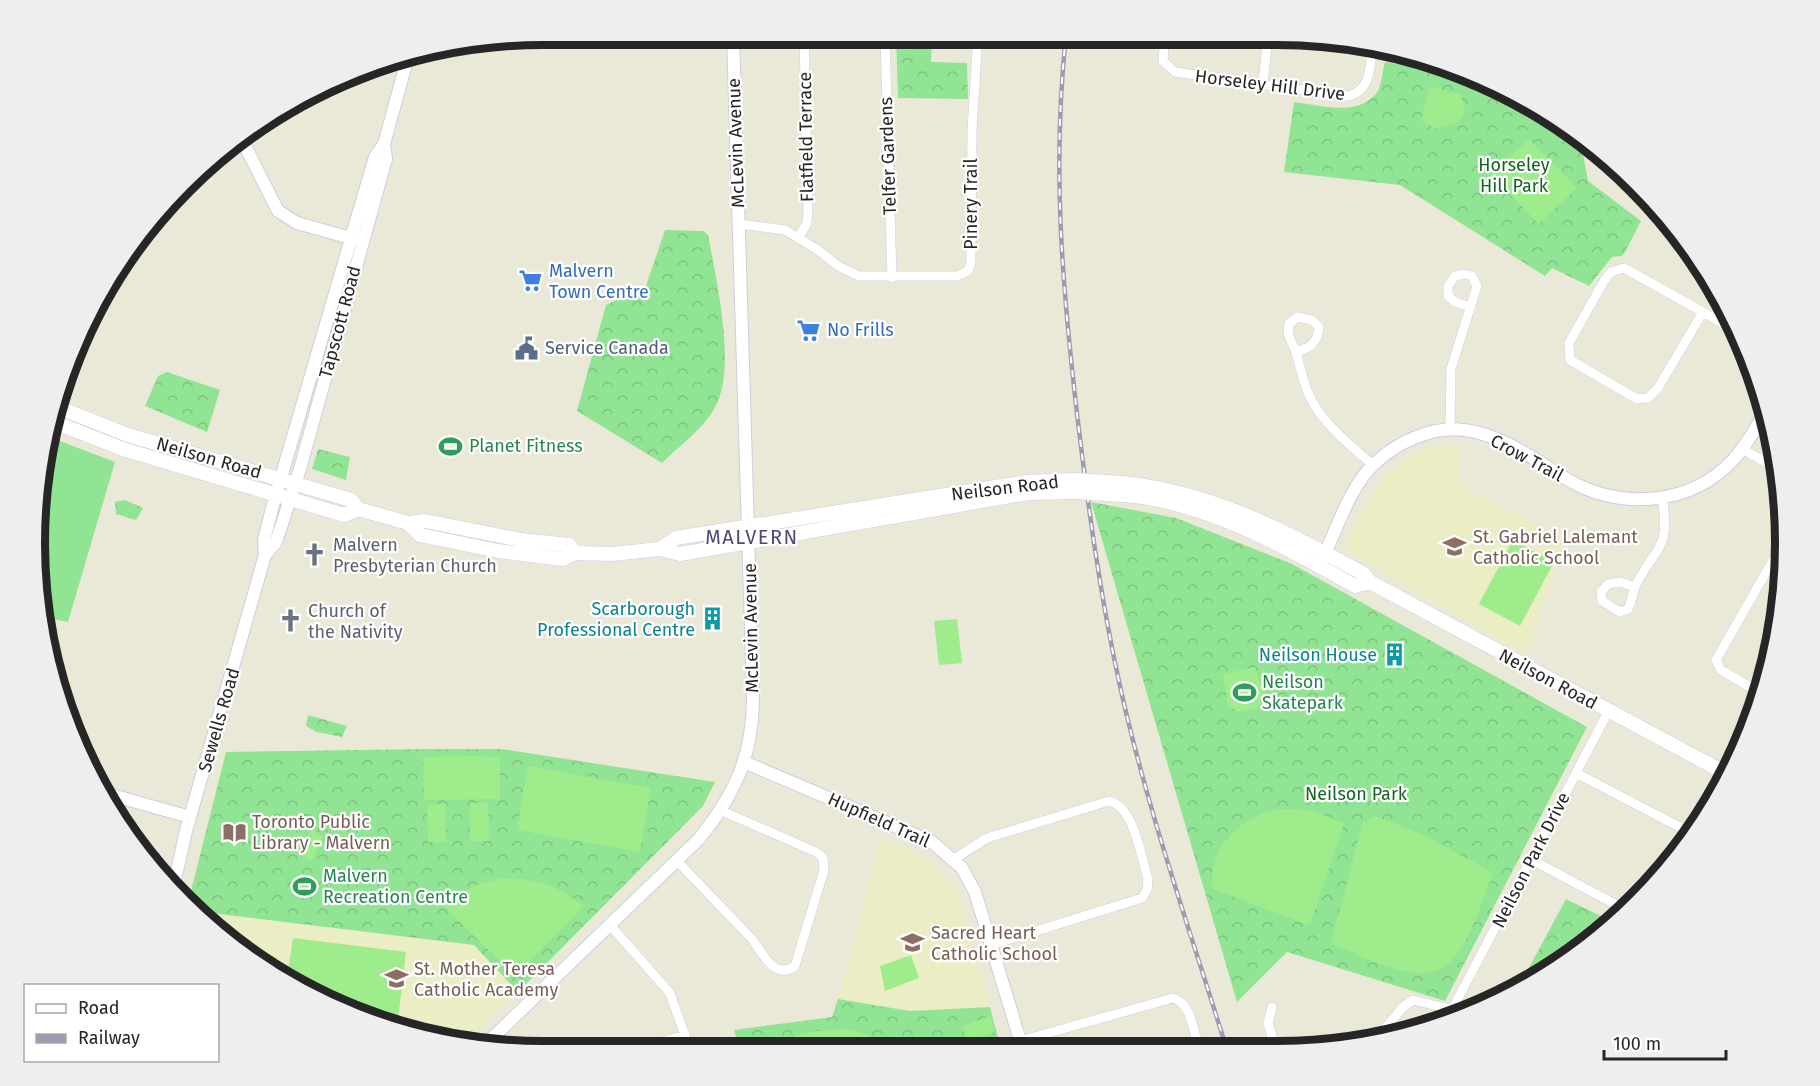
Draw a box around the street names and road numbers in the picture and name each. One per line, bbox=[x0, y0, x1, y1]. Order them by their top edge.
street label: Horseley Hill Drive bbox=[1194, 65, 1346, 105]
street label: Flatfield Terrace bbox=[794, 72, 818, 202]
street label: McLevin Avenue bbox=[723, 78, 749, 208]
street label: Telfer Gardens bbox=[875, 97, 901, 215]
street label: Pinery Trail bbox=[960, 158, 982, 250]
street label: Tapscott Road bbox=[314, 263, 366, 381]
street label: Crow Trail bbox=[1487, 430, 1567, 486]
street label: Neilson Road bbox=[154, 433, 264, 483]
street label: Neilson Road bbox=[950, 470, 1060, 506]
street label: McLevin Avenue bbox=[739, 563, 763, 693]
street label: Neilson Road bbox=[1495, 644, 1601, 714]
street label: Sewells Road bbox=[194, 665, 244, 775]
street label: Hupfield Trail bbox=[825, 788, 933, 852]
street label: Neilson Park Drive bbox=[1487, 789, 1575, 931]

